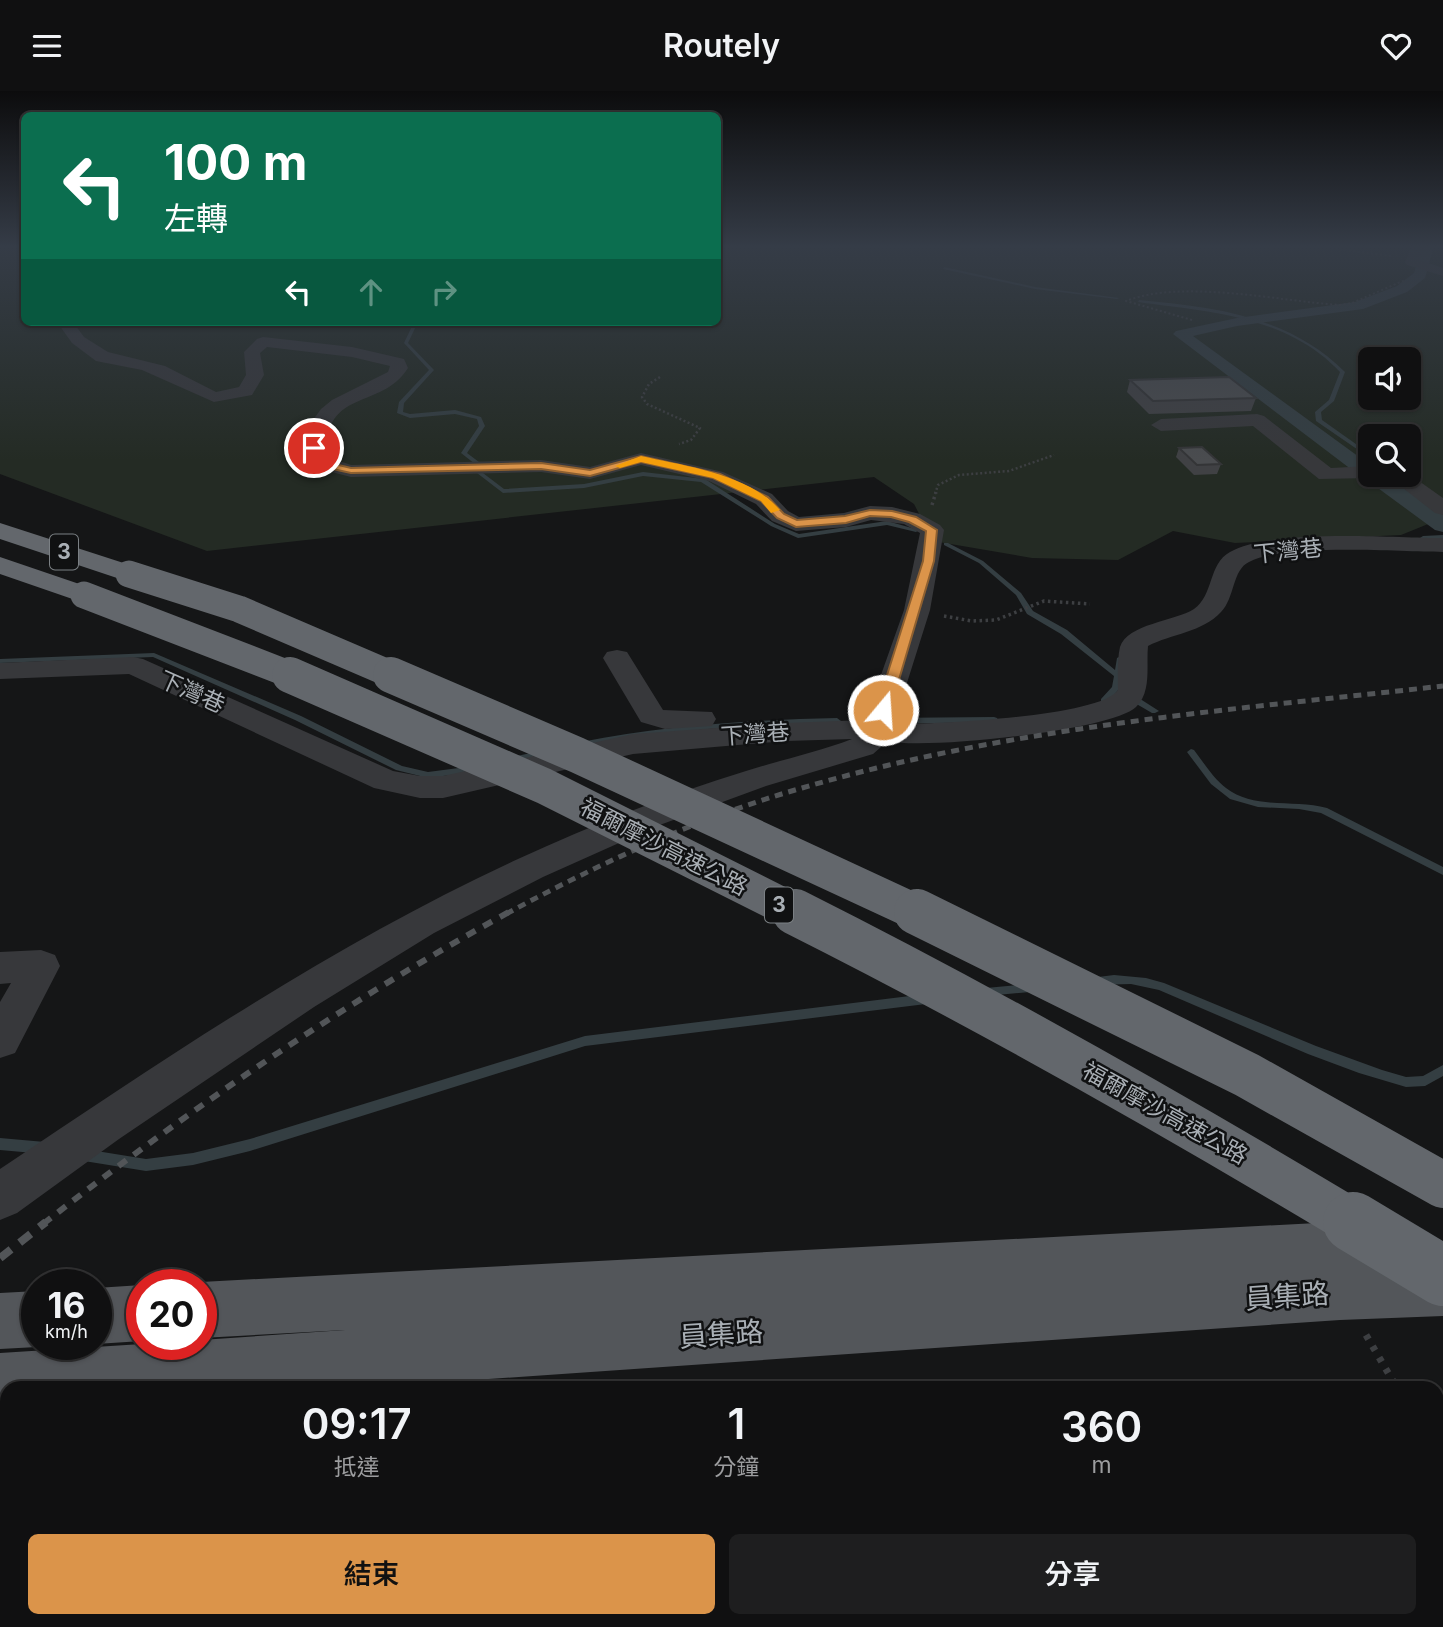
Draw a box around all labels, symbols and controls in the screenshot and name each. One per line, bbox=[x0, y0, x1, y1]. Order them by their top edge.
text: Routely bbox=[663, 26, 780, 65]
icon: menu bbox=[28, 27, 66, 65]
icon: heart bbox=[1377, 27, 1415, 65]
text: 100 m bbox=[164, 133, 308, 192]
icon: left bbox=[49, 140, 140, 231]
text: 左轉 bbox=[164, 199, 228, 238]
icon: left bbox=[279, 273, 317, 311]
icon: ahead bbox=[352, 273, 390, 311]
icon: right bbox=[425, 273, 463, 311]
map controls bbox=[1358, 347, 1421, 487]
button: sound bbox=[1358, 347, 1421, 410]
pin bbox=[284, 418, 344, 478]
button: search bbox=[1358, 424, 1421, 487]
icon: arrive bbox=[295, 429, 333, 467]
street label: 下灣巷 bbox=[1252, 533, 1324, 569]
road number: 3 bbox=[50, 535, 78, 569]
street label: 下灣巷 bbox=[155, 665, 229, 719]
position arrow bbox=[846, 673, 920, 747]
street label: 下灣巷 bbox=[720, 718, 790, 750]
street label: 福爾摩沙高速公路 bbox=[576, 793, 752, 901]
road number: 3 bbox=[765, 887, 793, 923]
street label: 福爾摩沙高速公路 bbox=[1078, 1056, 1252, 1170]
speed limit sign: 20 bbox=[126, 1269, 217, 1360]
street label: 員集路 bbox=[1244, 1276, 1330, 1316]
text: 16 bbox=[48, 1284, 85, 1326]
street label: 員集路 bbox=[678, 1314, 764, 1354]
text: km/h bbox=[45, 1321, 88, 1342]
text: 09:17 bbox=[302, 1398, 412, 1449]
text: 1 bbox=[727, 1398, 745, 1449]
text: 360 bbox=[1061, 1401, 1142, 1452]
text: m bbox=[1092, 1451, 1112, 1479]
text: 抵達 bbox=[334, 1453, 380, 1481]
text: 分鐘 bbox=[713, 1453, 759, 1481]
button: 結束 bbox=[28, 1534, 715, 1614]
button: 分享 bbox=[729, 1534, 1416, 1614]

